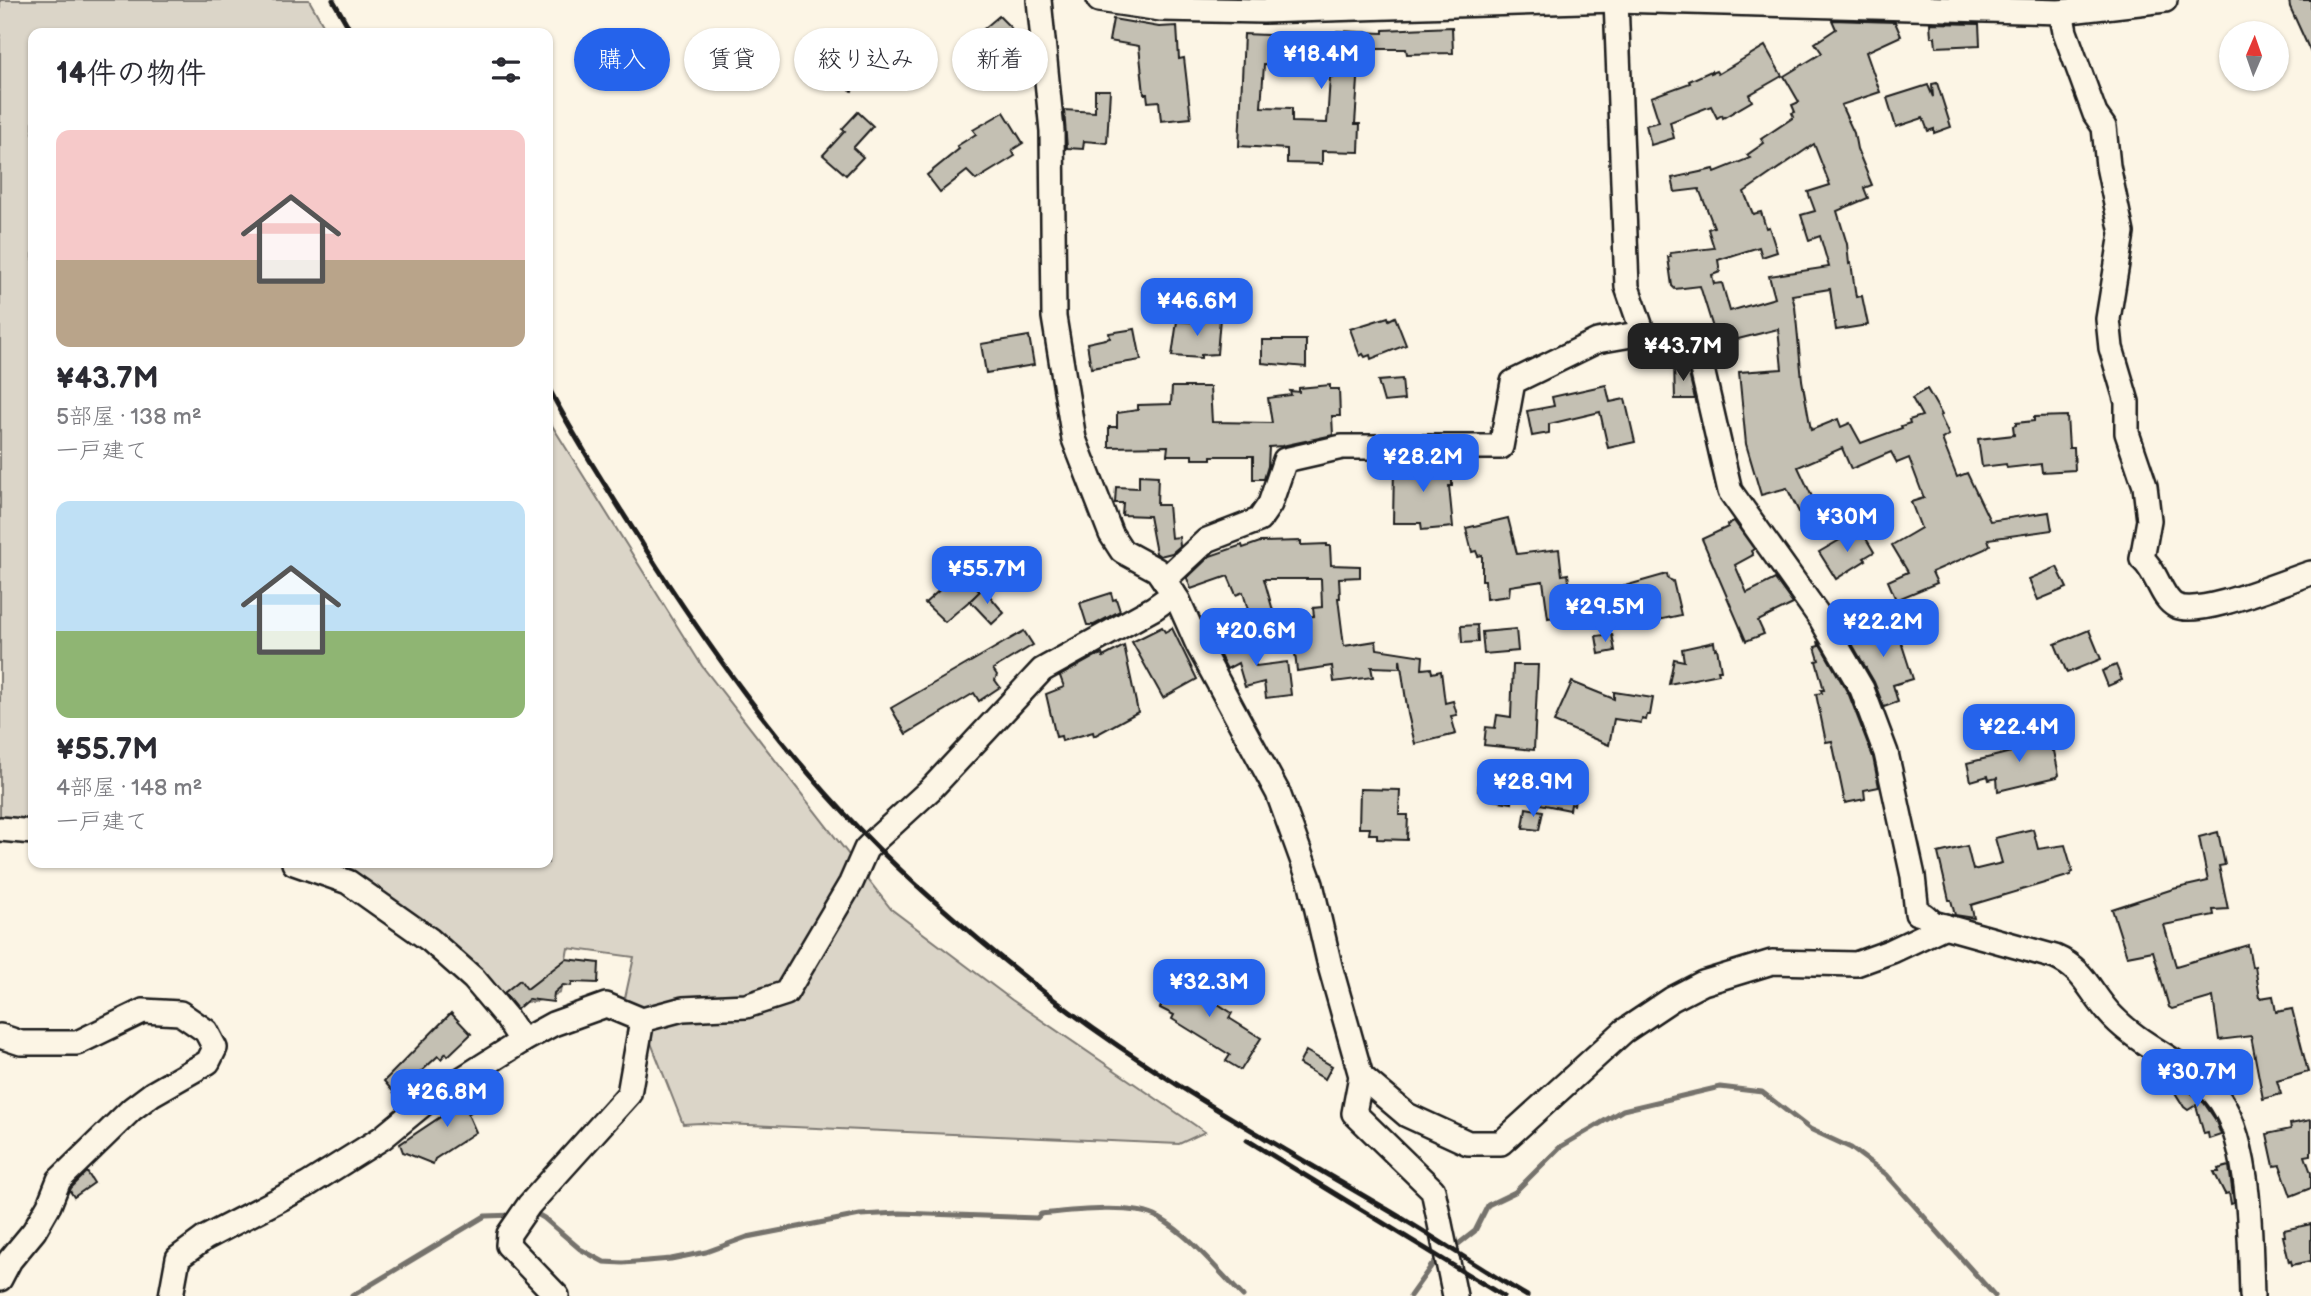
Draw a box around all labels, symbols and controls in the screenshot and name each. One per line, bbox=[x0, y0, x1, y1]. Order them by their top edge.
north arrow bbox=[2219, 21, 2289, 91]
map controls bbox=[2219, 21, 2289, 91]
chip: 購入 bbox=[574, 28, 670, 91]
chip: 賃貸 bbox=[684, 28, 780, 91]
chip: 絞り込み bbox=[794, 28, 938, 91]
chip: 新着 bbox=[952, 28, 1048, 91]
pin: ¥18.4M bbox=[1264, 32, 1378, 91]
text: ¥18.4M bbox=[1283, 40, 1359, 68]
icon: filters bbox=[487, 51, 525, 89]
text: 14件の物件 bbox=[56, 56, 206, 92]
icon: home bbox=[228, 176, 354, 302]
pin: ¥46.6M bbox=[1140, 278, 1254, 338]
text: ¥46.6M bbox=[1157, 287, 1237, 315]
pin: ¥43.7M bbox=[1626, 324, 1740, 383]
text: ¥43.7M bbox=[1644, 332, 1722, 360]
text: ¥43.7M bbox=[56, 361, 159, 397]
text: 5部屋 · 138 m² bbox=[56, 403, 202, 431]
pin: ¥28.2M bbox=[1366, 434, 1480, 494]
text: 一戸建て bbox=[56, 437, 148, 465]
text: ¥28.2M bbox=[1383, 443, 1463, 471]
pin: ¥30M bbox=[1806, 494, 1888, 554]
text: ¥30M bbox=[1816, 503, 1878, 531]
pin: ¥55.7M bbox=[930, 546, 1044, 606]
icon: home bbox=[228, 547, 354, 673]
text: ¥55.7M bbox=[948, 555, 1026, 583]
pin: ¥29.5M bbox=[1548, 584, 1662, 644]
text: ¥29.5M bbox=[1565, 593, 1645, 621]
pin: ¥22.2M bbox=[1826, 600, 1940, 659]
pin: ¥20.6M bbox=[1199, 608, 1313, 668]
text: ¥22.2M bbox=[1843, 608, 1923, 636]
text: ¥20.6M bbox=[1216, 617, 1296, 645]
pin: ¥22.4M bbox=[1962, 704, 2076, 764]
text: ¥22.4M bbox=[1979, 713, 2059, 741]
text: ¥55.7M bbox=[56, 732, 158, 768]
pin: ¥28.9M bbox=[1476, 760, 1590, 819]
text: ¥28.9M bbox=[1493, 768, 1573, 796]
text: 4部屋 · 148 m² bbox=[56, 774, 203, 802]
text: 一戸建て bbox=[56, 808, 148, 836]
pin: ¥32.3M bbox=[1152, 960, 1266, 1019]
text: ¥32.3M bbox=[1169, 968, 1249, 996]
pin: ¥30.7M bbox=[2140, 1050, 2254, 1109]
text: ¥30.7M bbox=[2157, 1058, 2237, 1086]
pin: ¥26.8M bbox=[390, 1070, 504, 1129]
text: ¥26.8M bbox=[407, 1078, 487, 1106]

